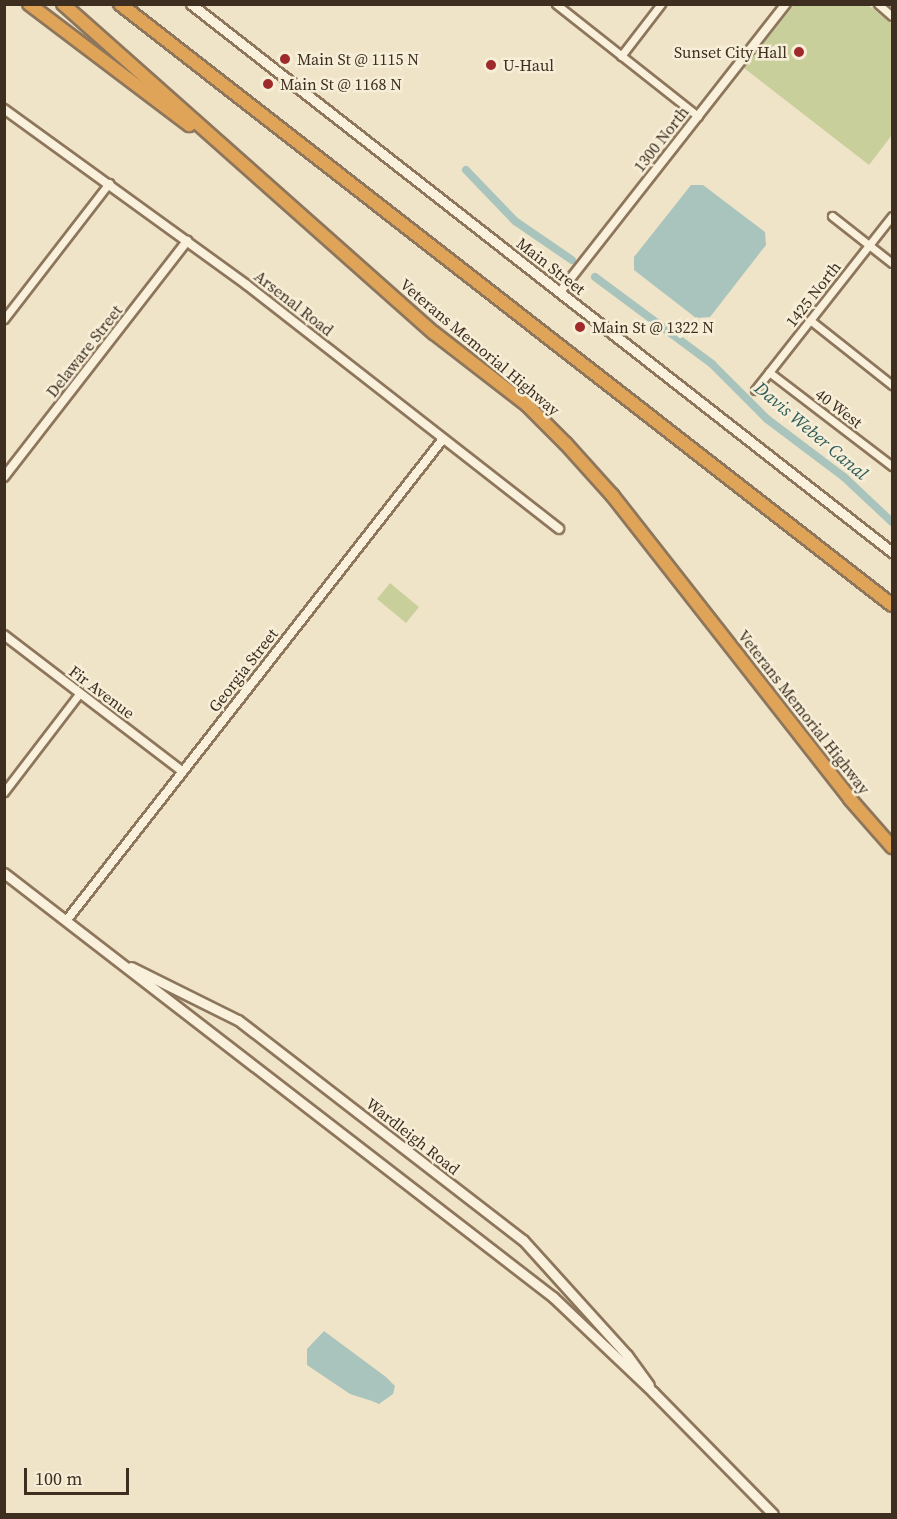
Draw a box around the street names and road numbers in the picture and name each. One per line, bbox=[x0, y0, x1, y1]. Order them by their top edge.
street label: 1300 North bbox=[629, 102, 693, 176]
street label: Main Street bbox=[513, 233, 589, 299]
street label: 1425 North bbox=[781, 257, 845, 331]
street label: Arsenal Road bbox=[251, 266, 337, 340]
street label: Veterans Memorial Highway bbox=[396, 275, 564, 419]
street label: Delaware Street bbox=[42, 301, 126, 401]
street label: 40 West bbox=[812, 384, 866, 432]
street label: Georgia Street bbox=[204, 624, 282, 716]
street label: Veterans Memorial Highway bbox=[734, 626, 874, 798]
street label: Fir Avenue bbox=[66, 661, 138, 723]
street label: Wardleigh Road bbox=[362, 1094, 464, 1178]

